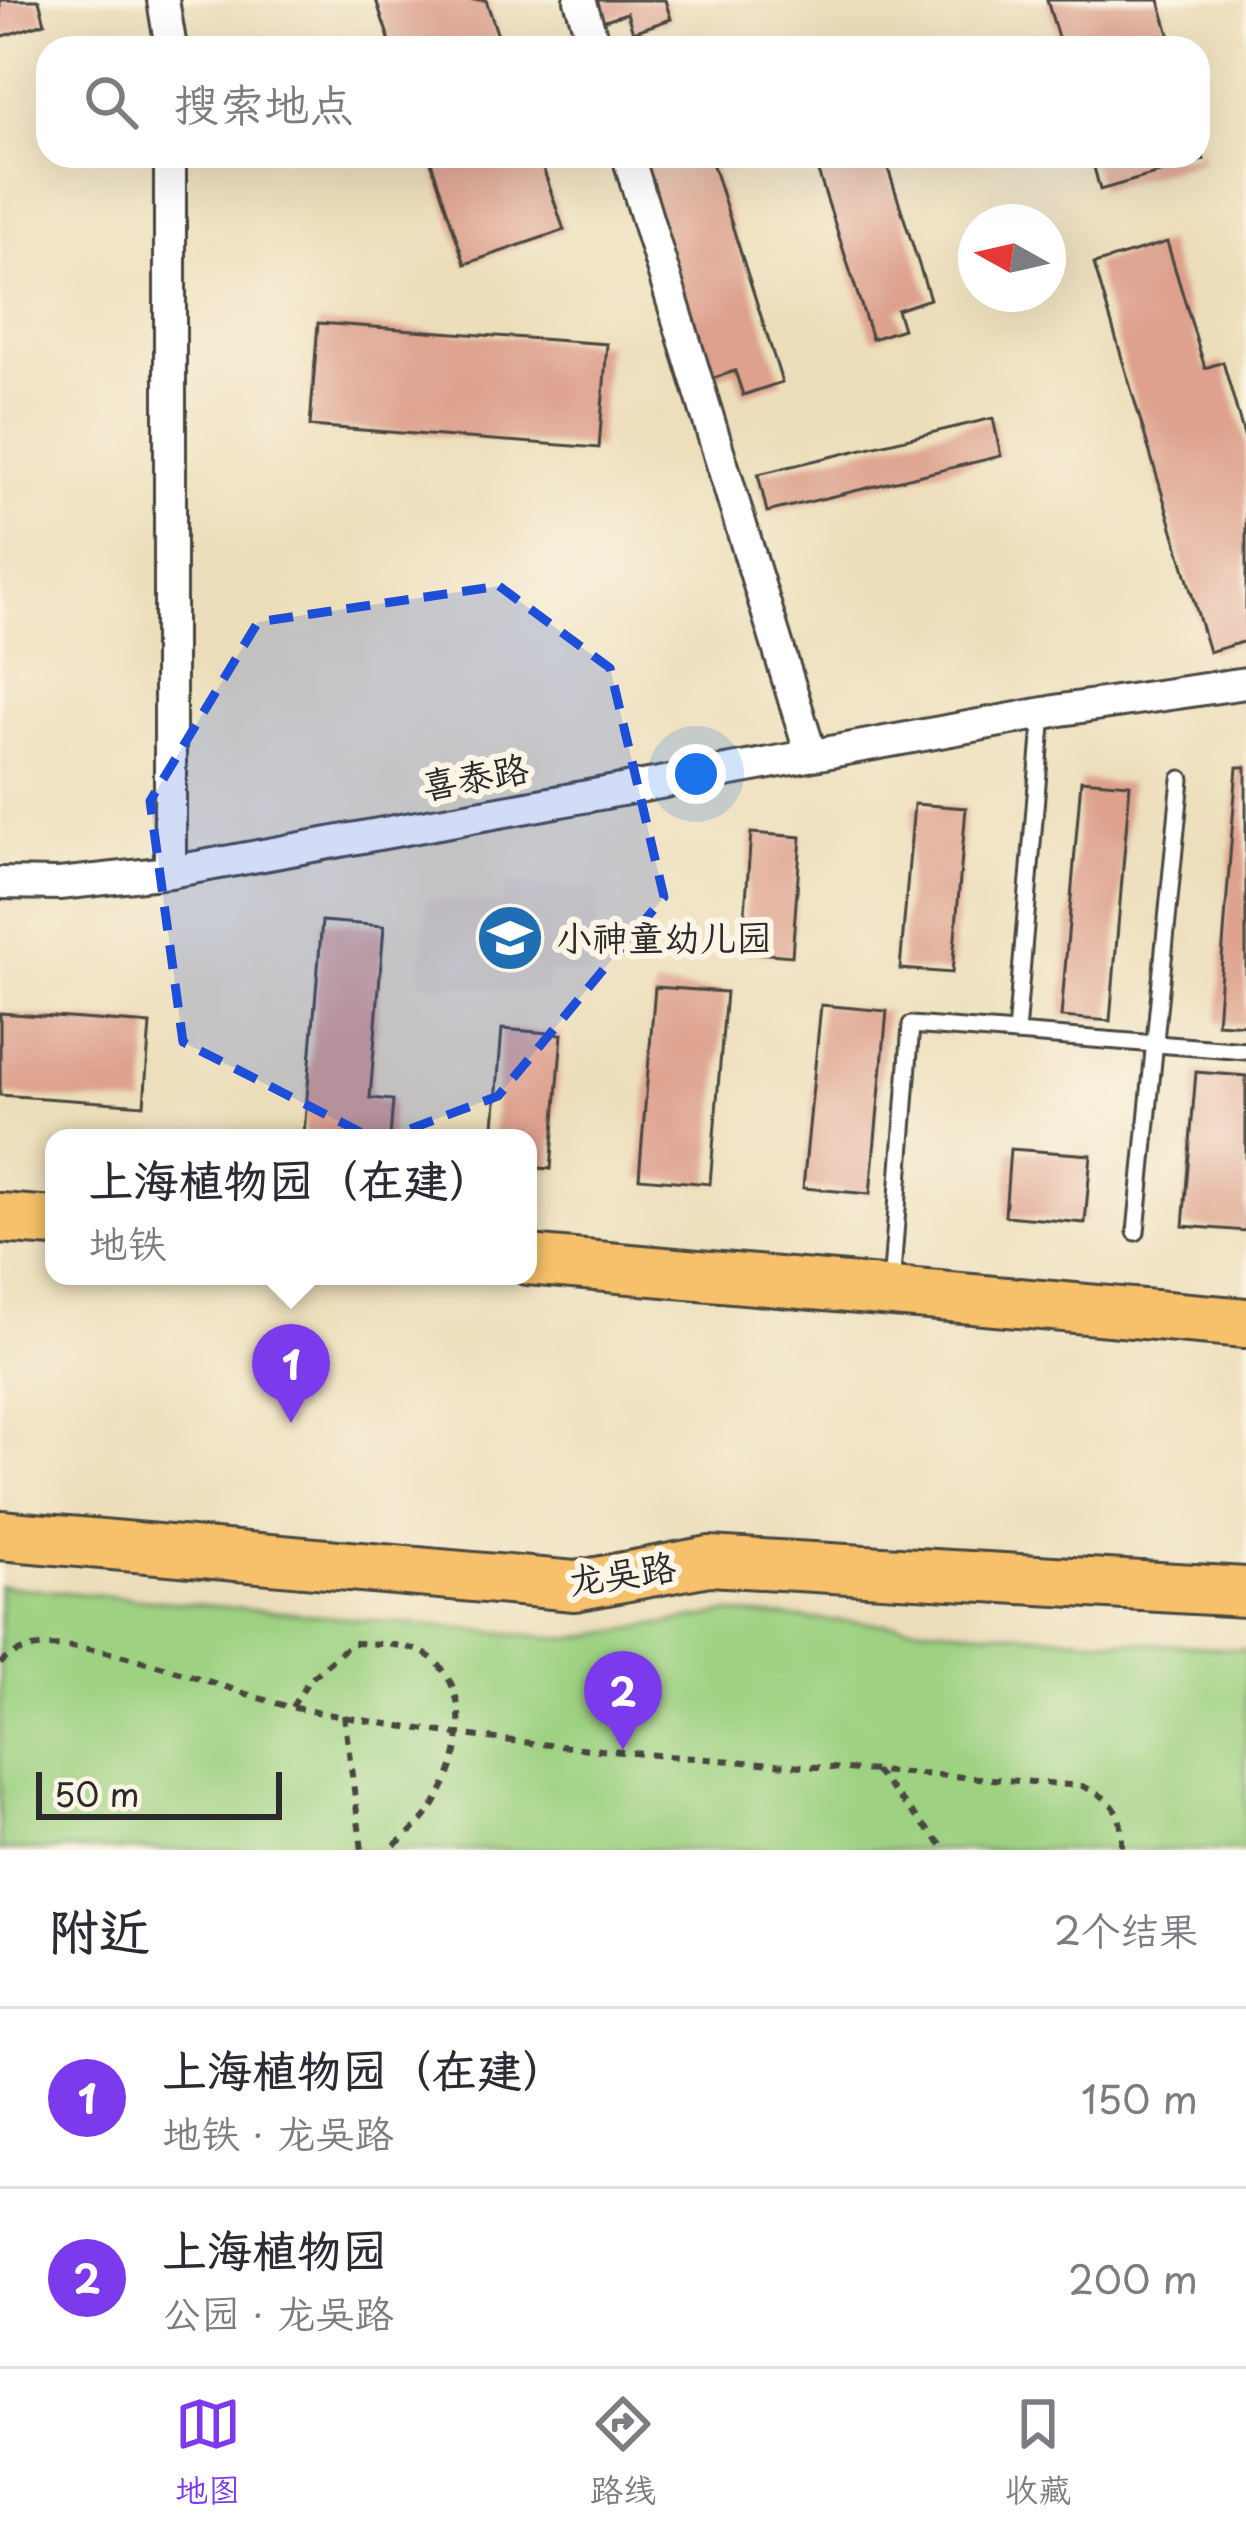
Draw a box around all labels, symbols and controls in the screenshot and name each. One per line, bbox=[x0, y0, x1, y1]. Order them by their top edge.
search box bbox=[36, 36, 1210, 168]
text: 搜索地点 bbox=[174, 68, 354, 136]
icon: search bbox=[78, 69, 144, 135]
north arrow bbox=[958, 204, 1066, 312]
street label: 喜泰路 bbox=[417, 739, 533, 811]
your location bbox=[666, 744, 726, 804]
school or university icon: 小神童幼儿园 bbox=[475, 903, 545, 973]
place label: 小神童幼儿园 bbox=[556, 909, 772, 963]
popup bbox=[45, 1129, 537, 1285]
text: 上海植物园（在建） bbox=[88, 1144, 494, 1212]
text: 地铁 bbox=[88, 1212, 167, 1271]
pin: 1 bbox=[252, 1324, 330, 1423]
street label: 龙吴路 bbox=[564, 1538, 679, 1606]
pin: 2 bbox=[584, 1651, 662, 1750]
scale bar bbox=[36, 1766, 282, 1819]
text: 50 m bbox=[54, 1768, 140, 1818]
text: 附近 bbox=[48, 1890, 150, 1967]
text: 2个结果 bbox=[1053, 1899, 1198, 1958]
text: 上海植物园（在建） bbox=[162, 2034, 567, 2102]
text: 1 bbox=[78, 2068, 96, 2127]
text: 150 m bbox=[1081, 2068, 1198, 2127]
text: 地铁 · 龙吴路 bbox=[162, 2102, 394, 2161]
text: 上海植物园 bbox=[162, 2214, 387, 2282]
text: 2 bbox=[73, 2248, 101, 2307]
text: 200 m bbox=[1068, 2248, 1198, 2307]
text: 公园 · 龙吴路 bbox=[162, 2282, 394, 2341]
tab: 地图 bbox=[175, 2391, 241, 2513]
tab: 路线 bbox=[590, 2391, 656, 2513]
tab: 收藏 bbox=[1005, 2391, 1071, 2513]

